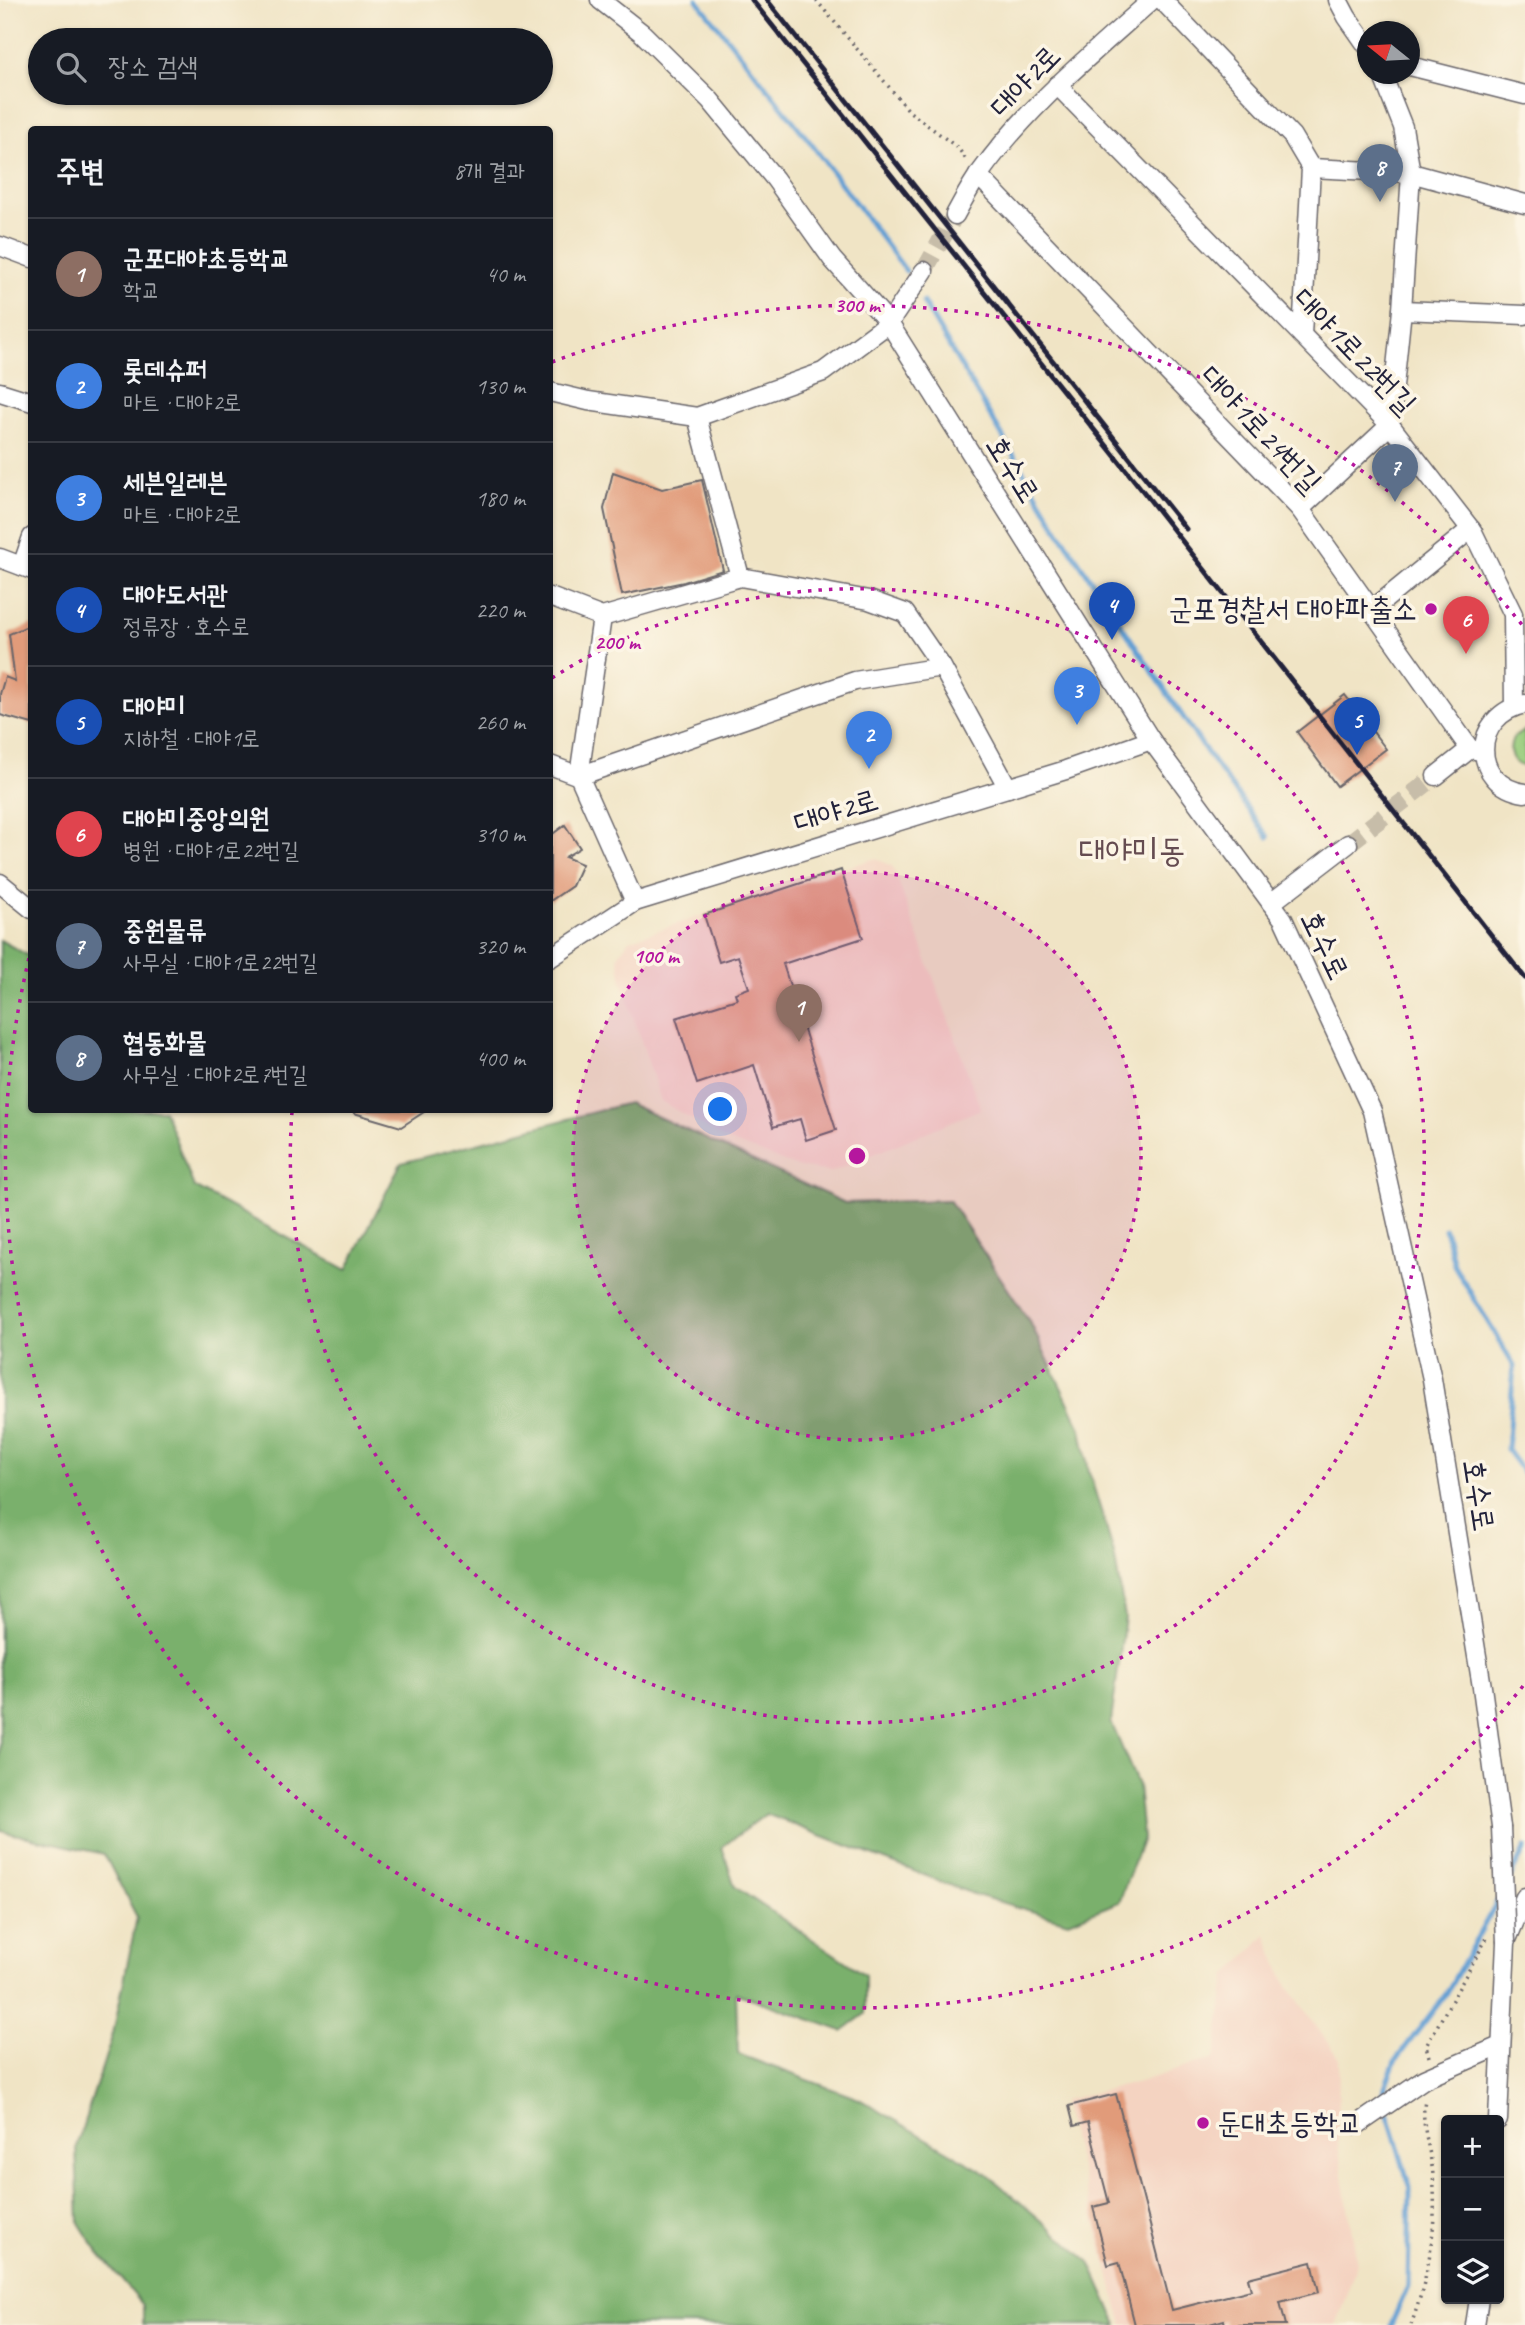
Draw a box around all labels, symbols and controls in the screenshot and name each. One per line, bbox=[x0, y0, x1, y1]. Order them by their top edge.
north arrow bbox=[1357, 21, 1420, 84]
search box bbox=[28, 28, 553, 105]
street label: 대야2로 bbox=[981, 37, 1069, 125]
icon: search bbox=[52, 48, 90, 86]
text: 장소 검색 bbox=[108, 50, 198, 83]
pin: 8 bbox=[1357, 144, 1403, 202]
text: 주변 bbox=[56, 152, 104, 190]
text: 8개 결과 bbox=[454, 157, 525, 186]
text: 군포대야초등학교 bbox=[123, 242, 290, 275]
text: 1 bbox=[74, 260, 84, 289]
text: 40 m bbox=[486, 260, 525, 289]
text: 학교 bbox=[123, 276, 160, 305]
street label: 대야1로22번길 bbox=[1285, 280, 1425, 422]
text: 300 m bbox=[834, 292, 882, 318]
text: 롯데슈퍼 bbox=[123, 354, 207, 387]
street label: 대야1로24번길 bbox=[1192, 357, 1330, 501]
text: 2 bbox=[74, 372, 84, 401]
text: 130 m bbox=[476, 372, 525, 401]
text: 마트 · 대야2로 bbox=[123, 388, 241, 417]
street label: 호수로 bbox=[978, 428, 1048, 510]
pin: 7 bbox=[1372, 444, 1418, 502]
text: 세븐일레븐 bbox=[123, 466, 228, 499]
text: 3 bbox=[74, 484, 84, 513]
text: 180 m bbox=[476, 484, 525, 513]
text: 마트 · 대야2로 bbox=[123, 500, 241, 529]
text: 대야도서관 bbox=[123, 578, 228, 611]
pin: 4 bbox=[1089, 582, 1135, 640]
place label: 군포경찰서 대야파출소 bbox=[1168, 590, 1417, 628]
text: 4 bbox=[74, 596, 84, 625]
text: 220 m bbox=[476, 596, 525, 625]
pin: 6 bbox=[1443, 596, 1489, 654]
marker: 군포경찰서 대야파출소 bbox=[1423, 601, 1439, 617]
text: 정류장 · 호수로 bbox=[123, 612, 249, 641]
text: 200 m bbox=[594, 629, 642, 655]
pin: 3 bbox=[1054, 667, 1100, 725]
text: 대야미 bbox=[123, 690, 186, 723]
pin: 5 bbox=[1334, 697, 1380, 755]
text: 5 bbox=[74, 708, 84, 737]
text: 260 m bbox=[476, 708, 525, 737]
pin: 2 bbox=[846, 711, 892, 769]
text: 지하철 · 대야1로 bbox=[123, 724, 260, 753]
street label: 대야2로 bbox=[789, 780, 883, 842]
text: 대야미중앙의원 bbox=[123, 802, 269, 835]
text: 6 bbox=[74, 820, 84, 849]
text: 310 m bbox=[476, 820, 525, 849]
district label: 대야미동 bbox=[1079, 829, 1185, 871]
text: 병원 · 대야1로22번길 bbox=[123, 836, 299, 865]
street label: 호수로 bbox=[1292, 904, 1358, 986]
text: 중원물류 bbox=[123, 914, 207, 947]
text: 7 bbox=[74, 932, 84, 961]
text: 320 m bbox=[476, 932, 525, 961]
text: 100 m bbox=[633, 943, 681, 969]
text: 사무실 · 대야1로22번길 bbox=[123, 948, 318, 977]
pin: 1 bbox=[776, 984, 822, 1042]
text: 협동화물 bbox=[123, 1026, 207, 1059]
text: 8 bbox=[74, 1044, 84, 1073]
text: 400 m bbox=[476, 1044, 525, 1073]
text: 사무실 · 대야2로7번길 bbox=[123, 1060, 307, 1089]
your location bbox=[703, 1092, 737, 1126]
centre of rings bbox=[845, 1144, 869, 1168]
street label: 호수로 bbox=[1455, 1456, 1503, 1534]
place label: 둔대초등학교 bbox=[1217, 2104, 1362, 2142]
marker: 둔대초등학교 bbox=[1195, 2115, 1211, 2131]
map controls bbox=[1441, 2115, 1504, 2304]
button: + bbox=[1441, 2115, 1504, 2178]
button: − bbox=[1441, 2178, 1504, 2241]
button: layers bbox=[1441, 2241, 1504, 2304]

